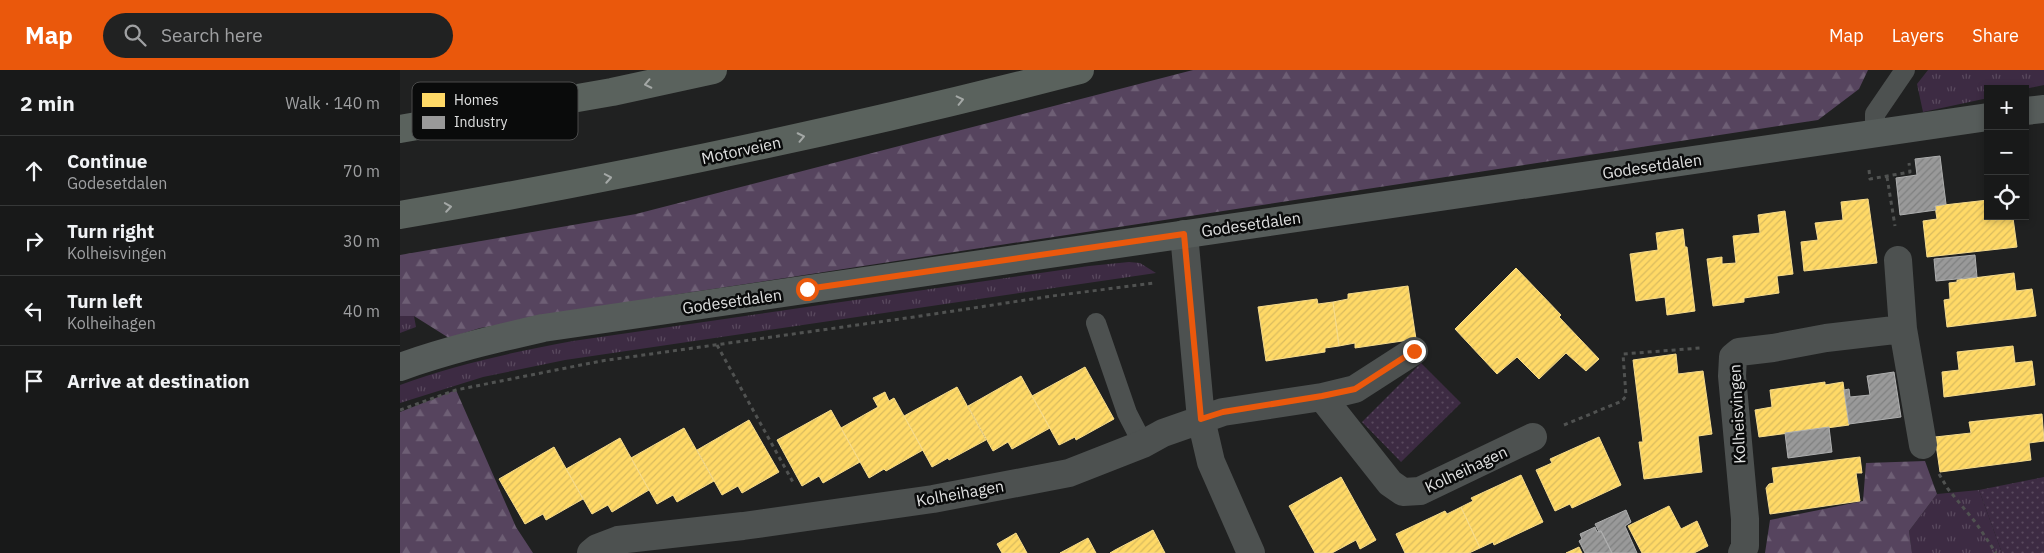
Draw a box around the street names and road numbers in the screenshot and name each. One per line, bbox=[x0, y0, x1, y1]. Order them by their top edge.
street label: Motorveien bbox=[699, 132, 783, 168]
street label: Godesetdalen bbox=[1601, 149, 1703, 183]
street label: Godesetdalen bbox=[1200, 207, 1302, 241]
street label: Godesetdalen bbox=[681, 284, 783, 318]
street label: Kolheisvingen bbox=[1724, 364, 1750, 464]
street label: Kolheihagen bbox=[1422, 441, 1510, 497]
street label: Kolheihagen bbox=[915, 475, 1005, 511]

